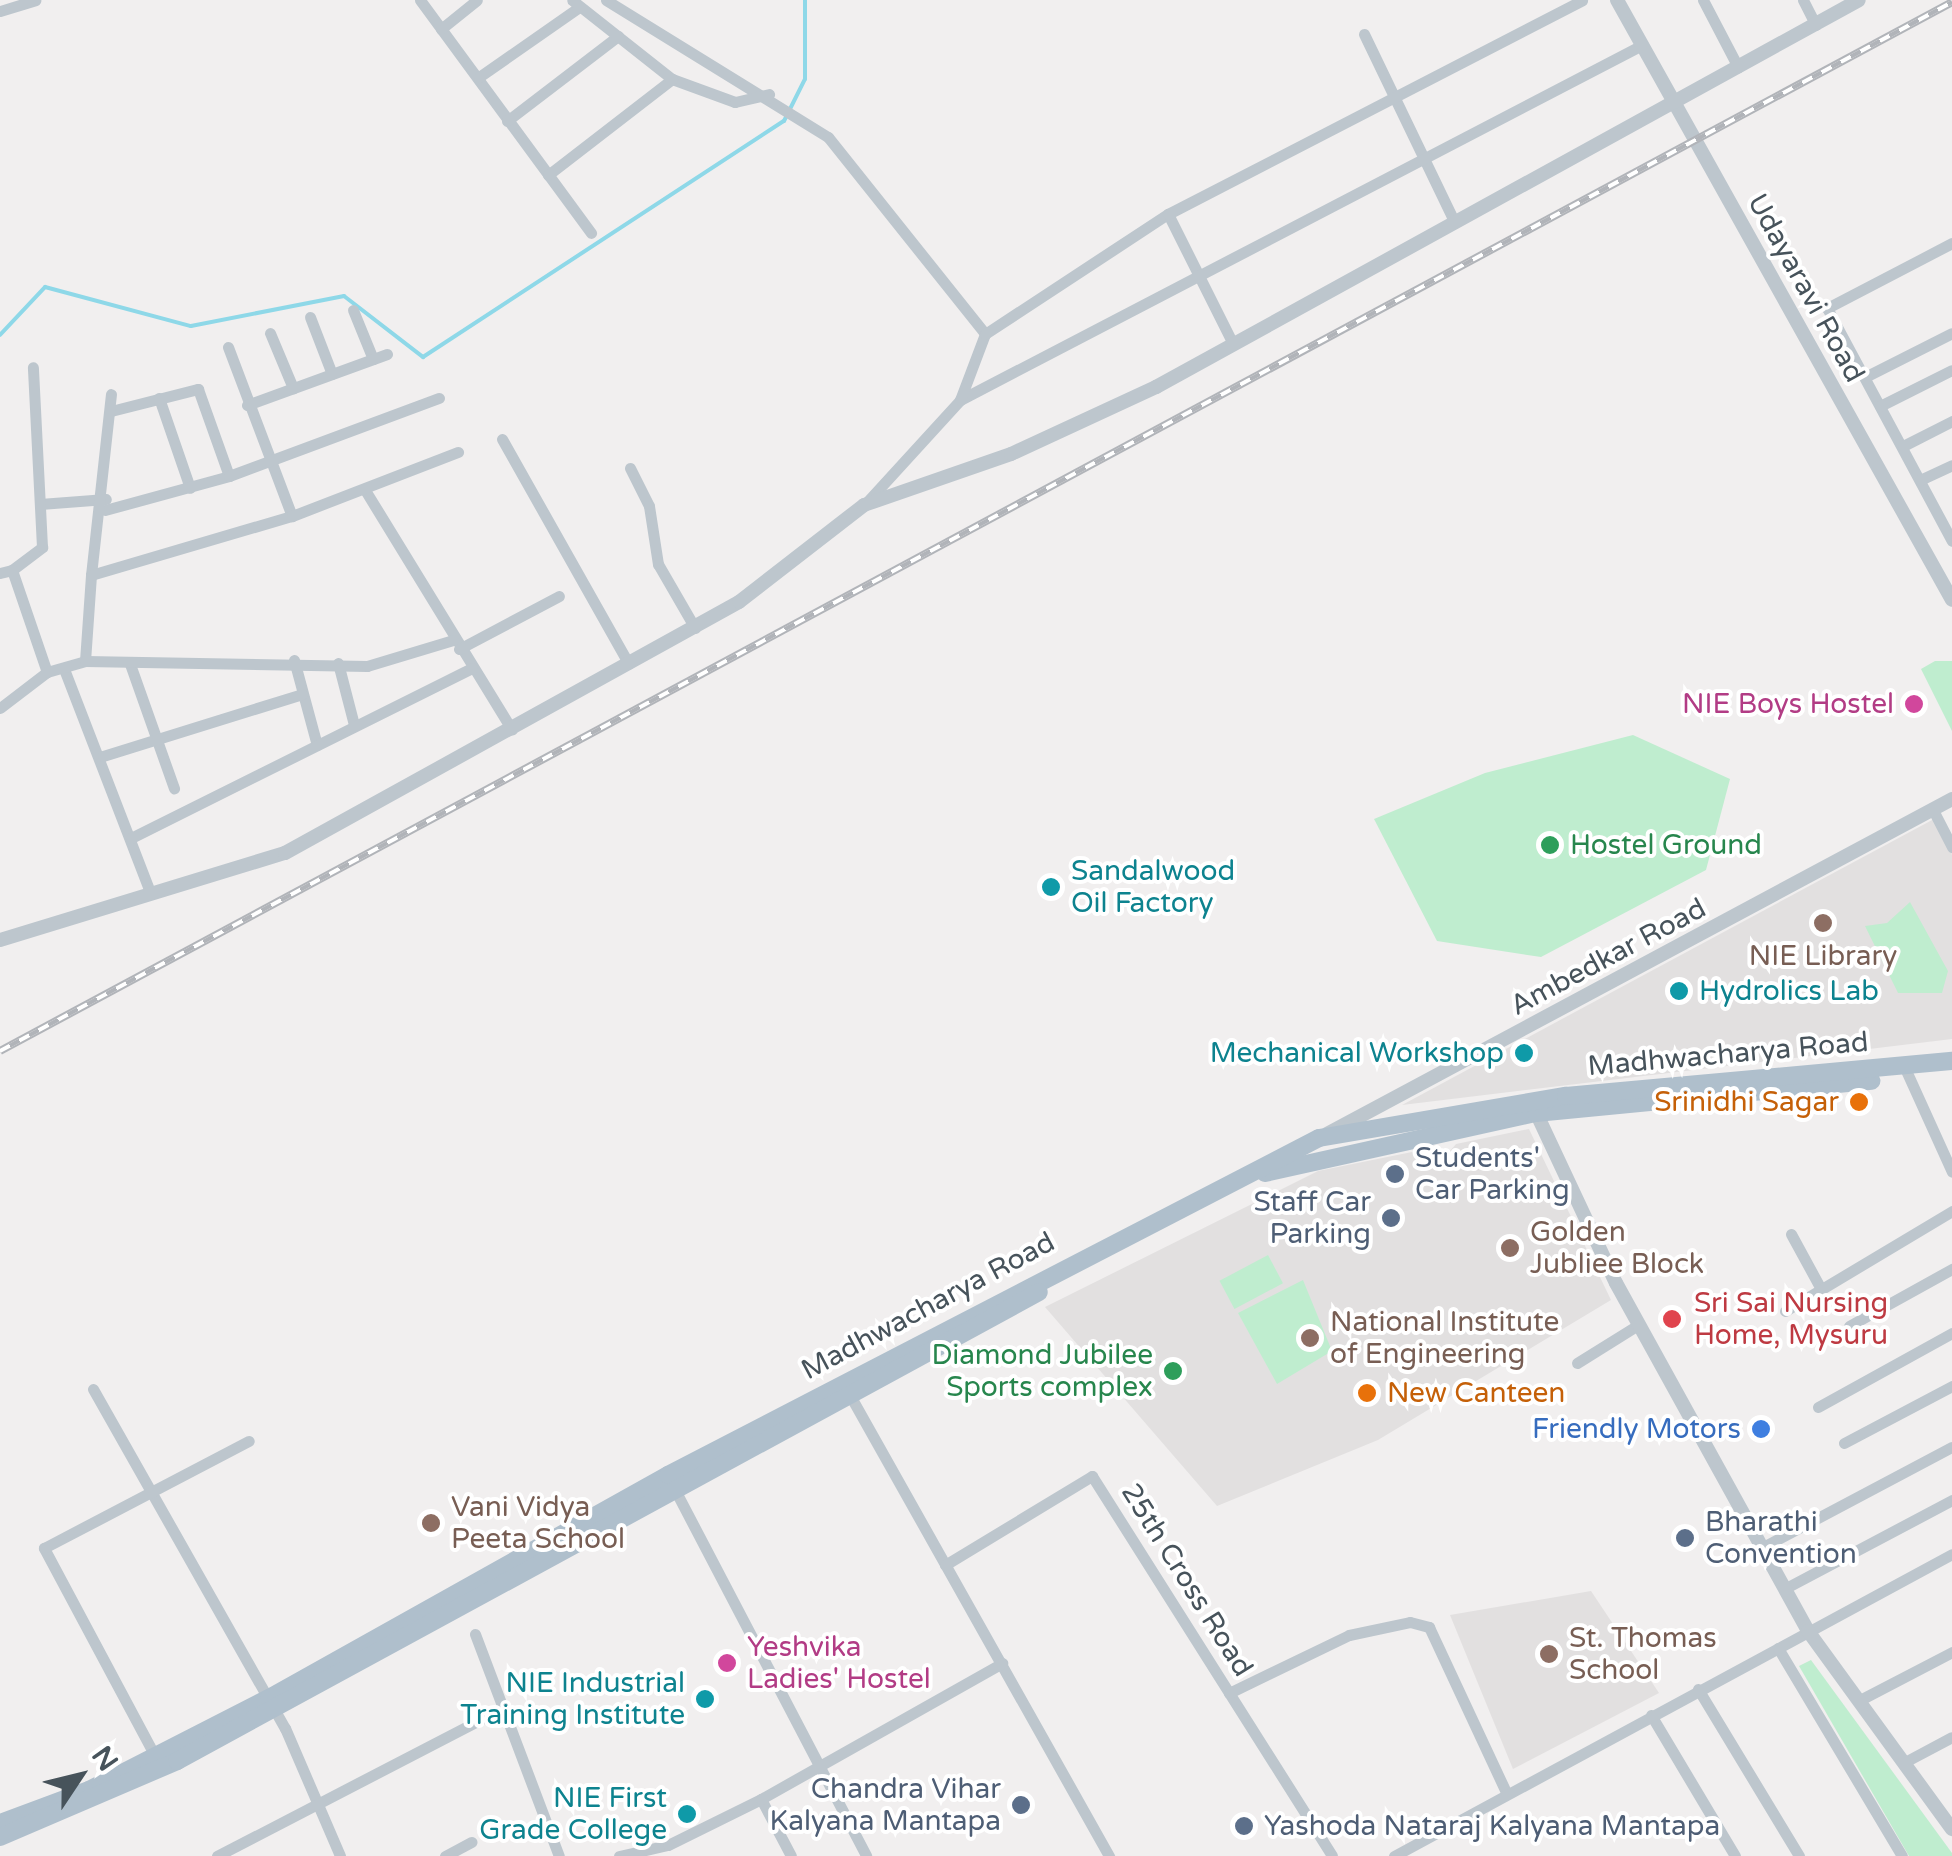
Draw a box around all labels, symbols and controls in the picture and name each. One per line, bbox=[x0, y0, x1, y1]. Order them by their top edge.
street label: Udayaravi Road bbox=[1740, 188, 1872, 388]
place label: NIE Boys Hostel bbox=[1682, 687, 1894, 721]
marker: NIE Boys Hostel bbox=[1903, 693, 1925, 715]
place label: Hostel Ground bbox=[1570, 828, 1762, 862]
marker: Hostel Ground bbox=[1539, 834, 1561, 856]
place label: Sandalwood Oil Factory bbox=[1071, 854, 1235, 920]
marker: Sandalwood Oil Factory bbox=[1040, 876, 1062, 898]
street label: Ambedkar Road bbox=[1504, 891, 1712, 1023]
marker: NIE Library bbox=[1812, 912, 1834, 934]
place label: NIE Library bbox=[1749, 939, 1897, 973]
place label: Hydrolics Lab bbox=[1699, 974, 1879, 1008]
marker: Hydrolics Lab bbox=[1668, 980, 1690, 1002]
street label: Madhwacharya Road bbox=[1586, 1025, 1870, 1083]
place label: Mechanical Workshop bbox=[1210, 1036, 1504, 1070]
marker: Mechanical Workshop bbox=[1513, 1042, 1535, 1064]
place label: Srinidhi Sagar bbox=[1654, 1085, 1839, 1119]
marker: Srinidhi Sagar bbox=[1848, 1091, 1870, 1113]
place label: Students' Car Parking bbox=[1415, 1141, 1570, 1207]
marker: Students' Car Parking bbox=[1384, 1163, 1406, 1185]
place label: Staff Car Parking bbox=[1253, 1185, 1371, 1251]
marker: Staff Car Parking bbox=[1380, 1207, 1402, 1229]
place label: Golden Jubliee Block bbox=[1530, 1215, 1704, 1281]
street label: Madhwacharya Road bbox=[796, 1225, 1060, 1387]
marker: Golden Jubliee Block bbox=[1499, 1237, 1521, 1259]
place label: Sri Sai Nursing Home, Mysuru bbox=[1694, 1286, 1888, 1352]
place label: National Institute of Engineering bbox=[1330, 1305, 1559, 1371]
marker: Sri Sai Nursing Home, Mysuru bbox=[1659, 1306, 1685, 1332]
marker: National Institute of Engineering bbox=[1299, 1327, 1321, 1349]
place label: Diamond Jubilee Sports complex bbox=[931, 1338, 1153, 1404]
marker: Diamond Jubilee Sports complex bbox=[1162, 1360, 1184, 1382]
place label: New Canteen bbox=[1387, 1376, 1565, 1410]
marker: New Canteen bbox=[1356, 1382, 1378, 1404]
place label: Friendly Motors bbox=[1532, 1412, 1741, 1446]
marker: Friendly Motors bbox=[1750, 1418, 1772, 1440]
street label: 25th Cross Road bbox=[1114, 1477, 1260, 1683]
place label: Vani Vidya Peeta School bbox=[451, 1490, 625, 1556]
place label: Bharathi Convention bbox=[1705, 1505, 1857, 1571]
marker: Vani Vidya Peeta School bbox=[420, 1512, 442, 1534]
marker: Bharathi Convention bbox=[1674, 1527, 1696, 1549]
place label: St. Thomas School bbox=[1569, 1621, 1717, 1687]
place label: Yeshvika Ladies' Hostel bbox=[747, 1630, 931, 1696]
marker: St. Thomas School bbox=[1538, 1643, 1560, 1665]
marker: Yeshvika Ladies' Hostel bbox=[716, 1652, 738, 1674]
place label: NIE Industrial Training Institute bbox=[460, 1666, 685, 1732]
marker: NIE Industrial Training Institute bbox=[694, 1688, 716, 1710]
north arrow bbox=[30, 1726, 130, 1826]
text: N bbox=[84, 1740, 125, 1778]
place label: Chandra Vihar Kalyana Mantapa bbox=[770, 1772, 1001, 1838]
place label: NIE First Grade College bbox=[479, 1781, 667, 1847]
marker: Chandra Vihar Kalyana Mantapa bbox=[1010, 1794, 1032, 1816]
marker: NIE First Grade College bbox=[676, 1803, 698, 1825]
place label: Yashoda Nataraj Kalyana Mantapa bbox=[1264, 1809, 1720, 1843]
marker: Yashoda Nataraj Kalyana Mantapa bbox=[1233, 1815, 1255, 1837]

